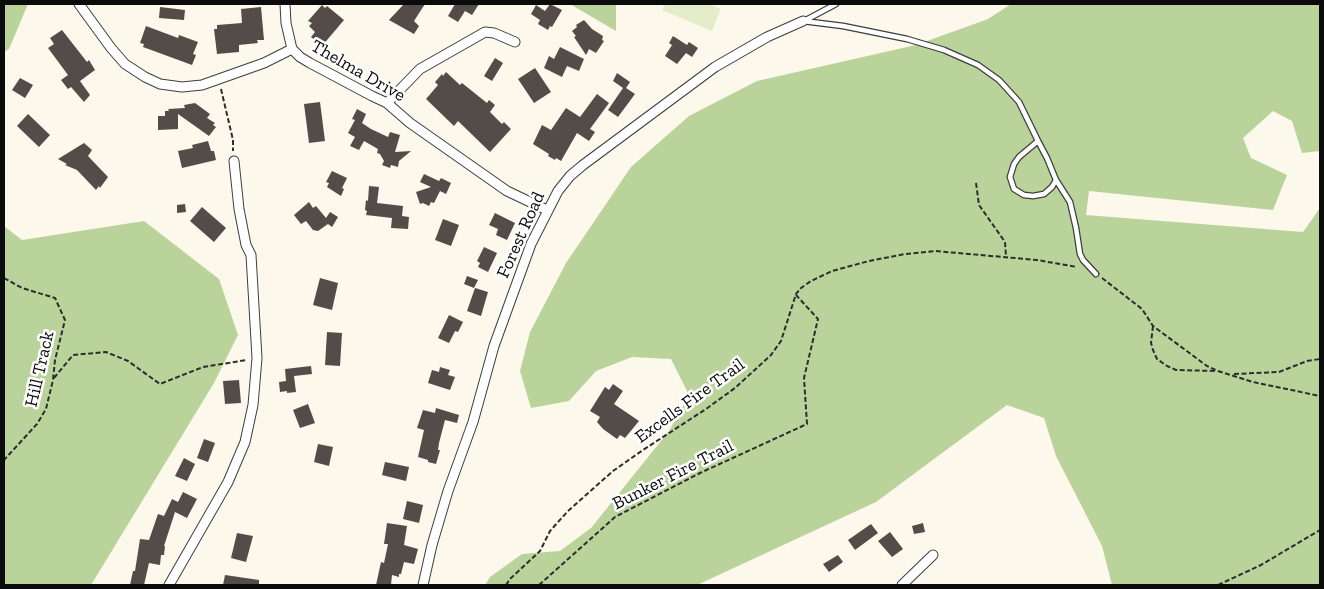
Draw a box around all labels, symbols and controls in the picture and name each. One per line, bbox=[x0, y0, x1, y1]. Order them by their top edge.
street label: Thelma Drive bbox=[307, 35, 409, 107]
street label: Forest Road bbox=[492, 188, 550, 282]
street label: Hill Track bbox=[21, 329, 59, 409]
street label: Excells Fire Trail bbox=[631, 354, 749, 448]
street label: Bunker Fire Trail bbox=[609, 435, 737, 515]

